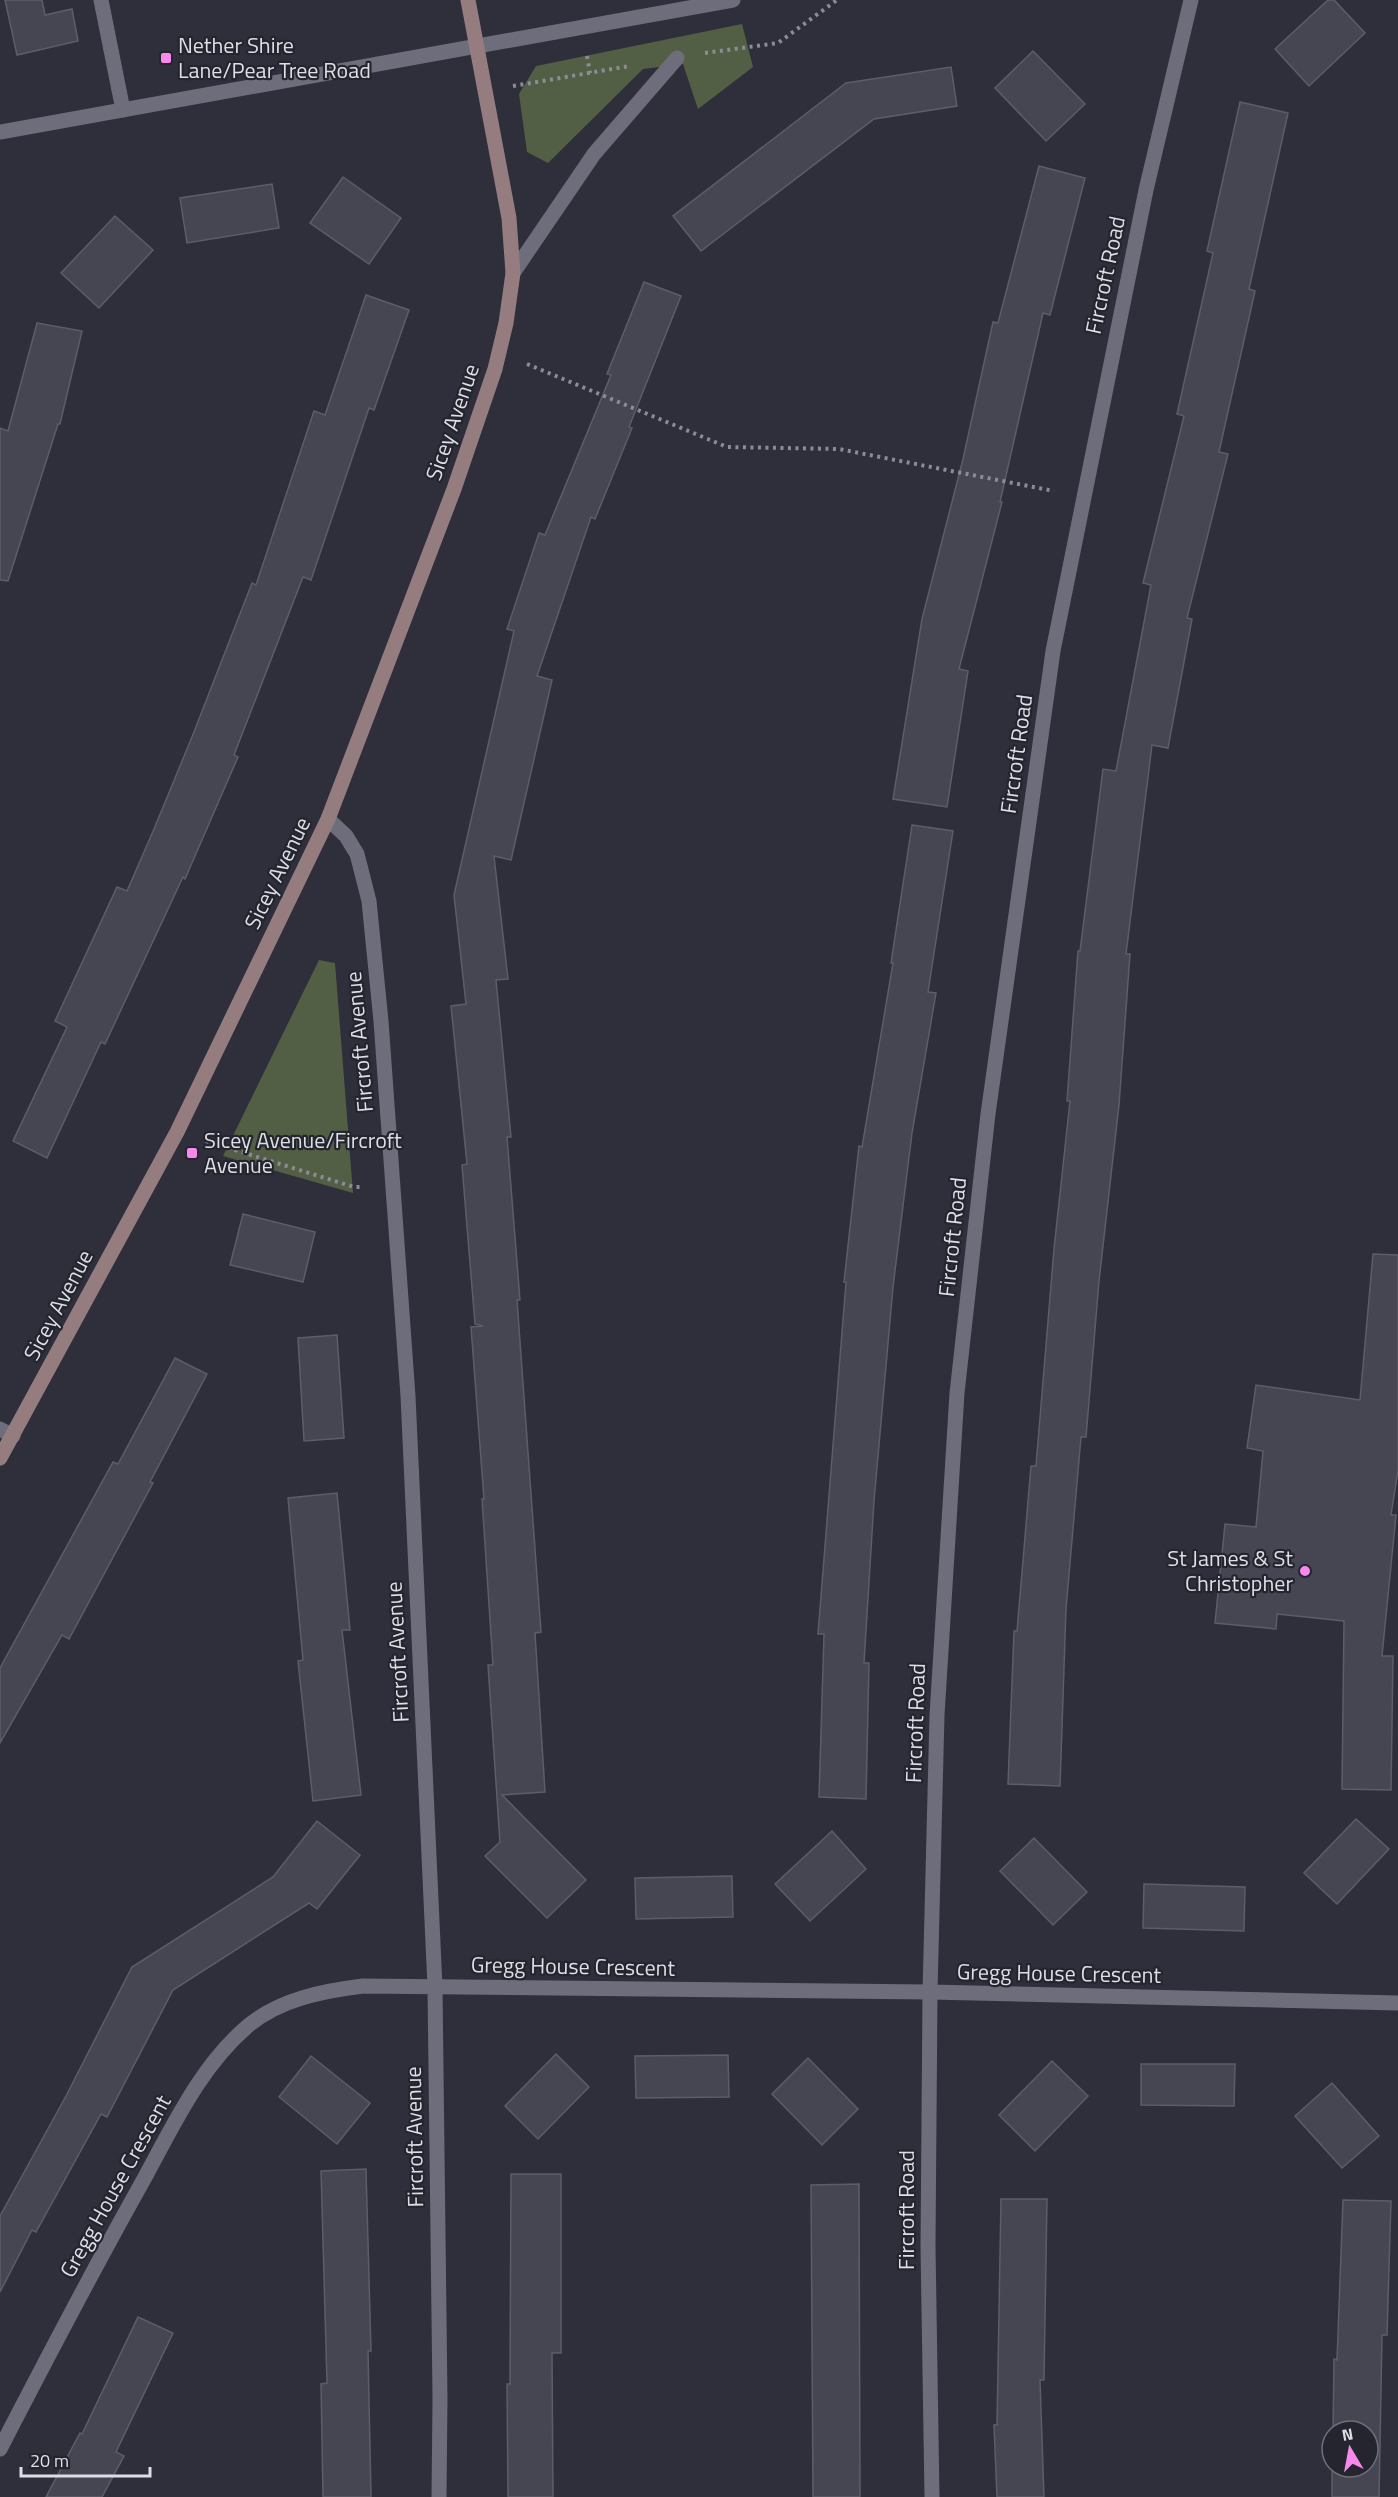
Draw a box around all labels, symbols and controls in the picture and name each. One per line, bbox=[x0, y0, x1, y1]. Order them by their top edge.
place label: Nether Shire Lane/Pear Tree Road bbox=[178, 28, 371, 87]
marker: Nether Shire Lane/Pear Tree Road bbox=[159, 51, 173, 65]
street label: Fircroft Road bbox=[1076, 213, 1134, 337]
street label: Sicey Avenue bbox=[416, 359, 488, 485]
street label: Fircroft Road bbox=[991, 692, 1041, 816]
street label: Sicey Avenue bbox=[235, 811, 319, 935]
street label: Fircroft Avenue bbox=[336, 970, 382, 1114]
place label: Sicey Avenue/Fircroft Avenue bbox=[204, 1123, 402, 1182]
marker: Sicey Avenue/Fircroft Avenue bbox=[185, 1146, 199, 1160]
street label: Fircroft Road bbox=[929, 1176, 975, 1298]
street label: Sicey Avenue bbox=[14, 1243, 102, 1367]
place label: St James & St Christopher bbox=[1167, 1541, 1293, 1600]
marker: St James & St Christopher bbox=[1298, 1564, 1312, 1578]
street label: Fircroft Avenue bbox=[376, 1581, 418, 1723]
street label: Fircroft Road bbox=[896, 1663, 934, 1783]
street label: Gregg House Crescent bbox=[471, 1947, 676, 1985]
street label: Gregg House Crescent bbox=[957, 1954, 1162, 1992]
street label: Fircroft Avenue bbox=[396, 2066, 432, 2208]
street label: Gregg House Crescent bbox=[51, 2088, 180, 2284]
street label: Fircroft Road bbox=[889, 2150, 923, 2270]
north arrow bbox=[1320, 2419, 1380, 2479]
text: N bbox=[1340, 2421, 1355, 2447]
scale bar bbox=[21, 2440, 150, 2478]
text: 20 m bbox=[30, 2447, 69, 2474]

